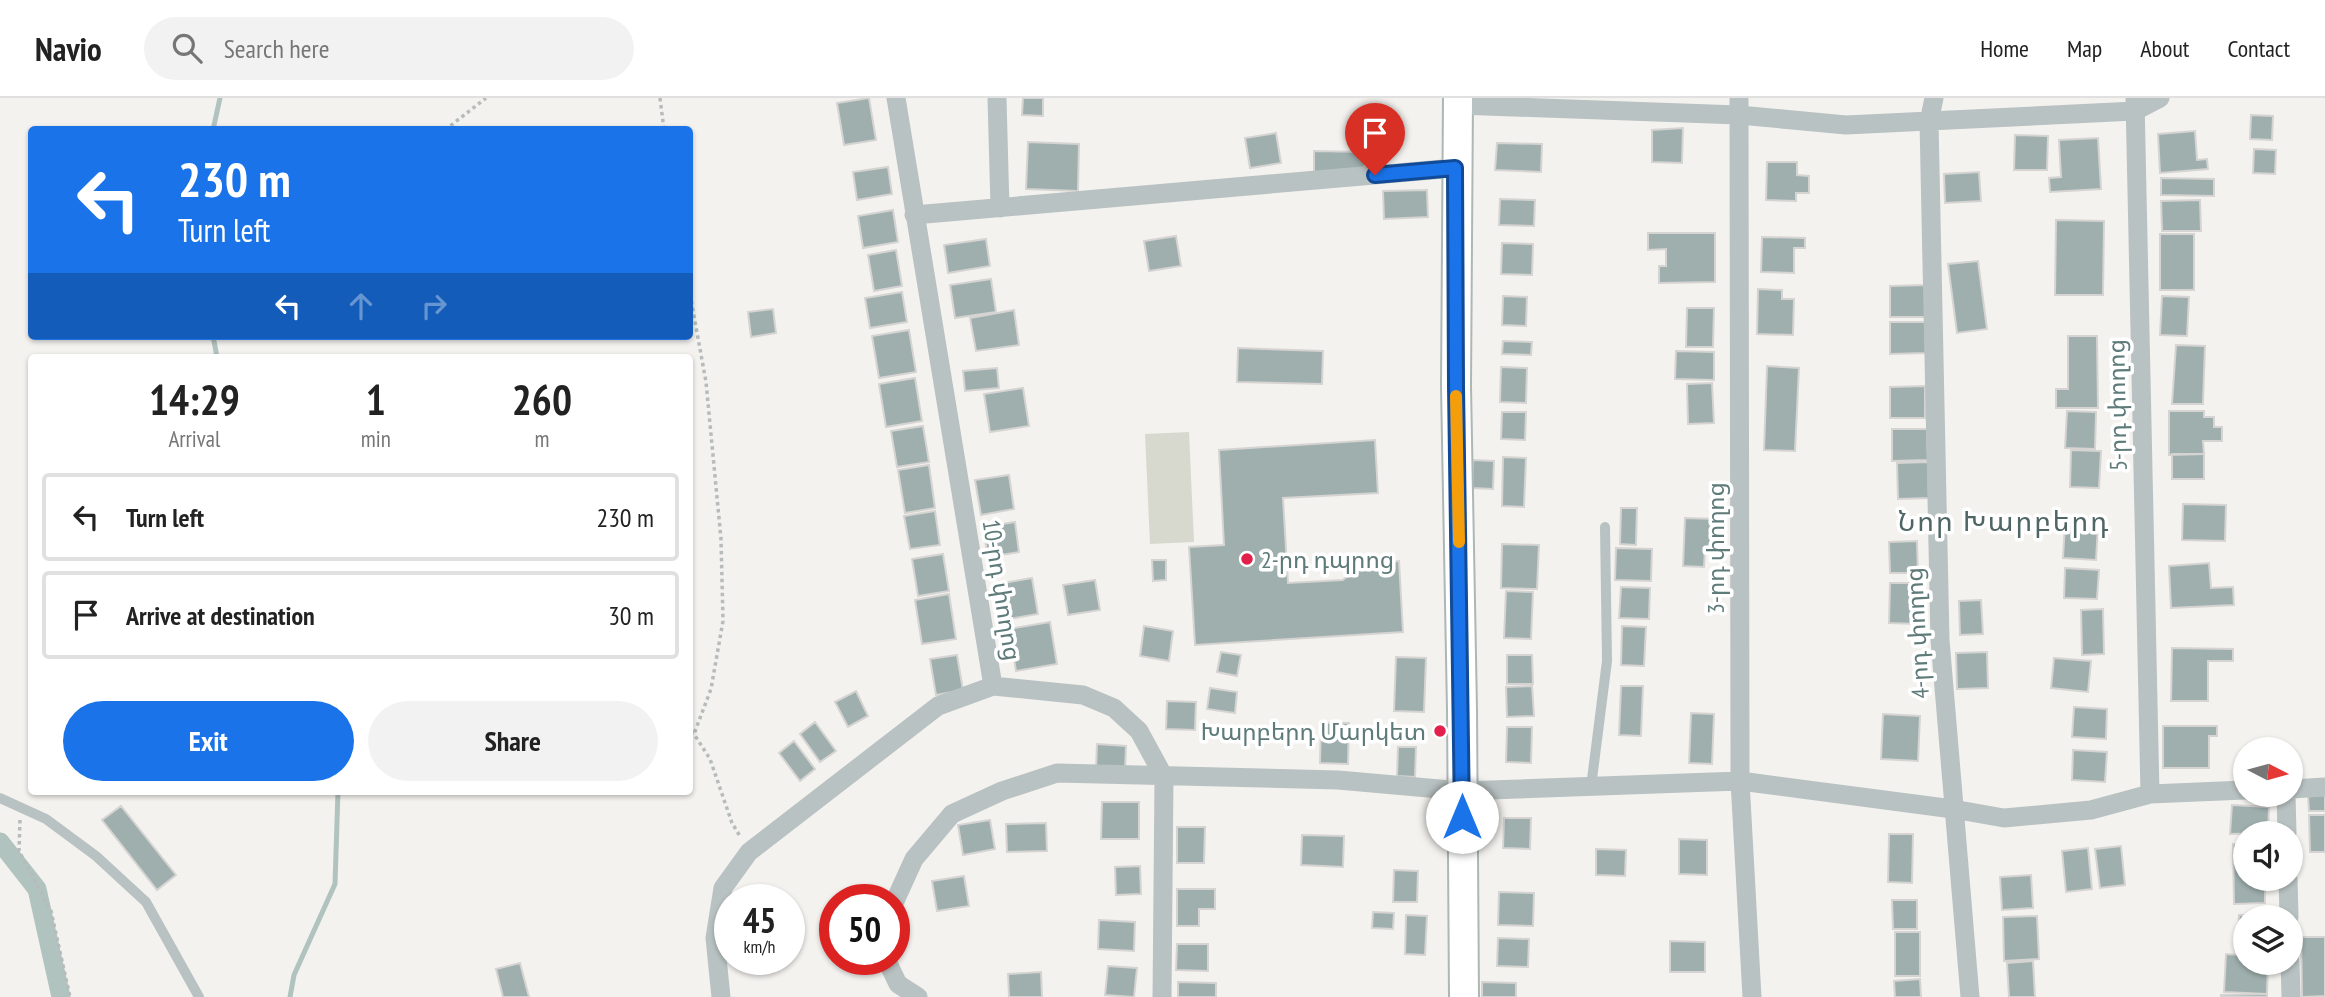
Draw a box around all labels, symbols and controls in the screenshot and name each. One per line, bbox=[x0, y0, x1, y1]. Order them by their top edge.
search box bbox=[144, 17, 634, 80]
text: Navio bbox=[35, 27, 102, 70]
icon: search bbox=[168, 29, 206, 67]
text: Search here bbox=[224, 32, 329, 65]
text: Home bbox=[1980, 33, 2029, 64]
text: Map bbox=[2067, 33, 2102, 64]
text: About bbox=[2140, 33, 2189, 64]
text: Contact bbox=[2227, 33, 2290, 64]
pin bbox=[1345, 103, 1405, 175]
icon: arrive bbox=[1356, 114, 1394, 152]
text: 230 m bbox=[178, 147, 291, 211]
icon: left bbox=[63, 154, 154, 245]
text: Turn left bbox=[178, 209, 270, 251]
icon: left bbox=[269, 287, 307, 325]
icon: ahead bbox=[342, 287, 380, 325]
icon: right bbox=[415, 287, 453, 325]
street label: 5-րդ փողոց bbox=[2100, 339, 2134, 471]
text: 14:29 bbox=[149, 372, 240, 427]
text: 1 bbox=[366, 372, 386, 427]
text: 260 bbox=[512, 372, 572, 427]
text: Arrival bbox=[168, 424, 220, 453]
text: min bbox=[361, 424, 391, 453]
text: m bbox=[534, 424, 549, 453]
street label: 3-րդ փողոց bbox=[1700, 482, 1731, 614]
icon: left bbox=[67, 498, 105, 536]
text: Turn left bbox=[126, 501, 204, 534]
text: 230 m bbox=[596, 501, 654, 534]
district label: Նոր Խարբերդ bbox=[1898, 502, 2110, 539]
street label: 10-րդ փողոց bbox=[976, 517, 1028, 663]
place label: 2-րդ դպրոց bbox=[1261, 544, 1394, 575]
marker: 2-րդ դպրոց bbox=[1239, 551, 1255, 567]
street label: 4-րդ փողոց bbox=[1898, 566, 1936, 700]
icon: arrive bbox=[67, 596, 105, 634]
text: Arrive at destination bbox=[126, 599, 315, 632]
text: 30 m bbox=[608, 599, 654, 632]
button: Exit bbox=[63, 701, 354, 781]
button: Share bbox=[368, 701, 658, 781]
place label: Խարբերդ Մարկետ bbox=[1200, 716, 1426, 747]
marker: Խարբերդ Մարկետ bbox=[1432, 723, 1448, 739]
north arrow bbox=[2233, 737, 2303, 807]
map controls bbox=[2233, 737, 2303, 975]
position arrow bbox=[1425, 780, 1499, 854]
button: sound bbox=[2233, 821, 2303, 891]
speed limit sign: 50 bbox=[819, 884, 910, 975]
text: 45 bbox=[743, 897, 776, 943]
button: layers bbox=[2233, 905, 2303, 975]
text: km/h bbox=[744, 935, 775, 958]

